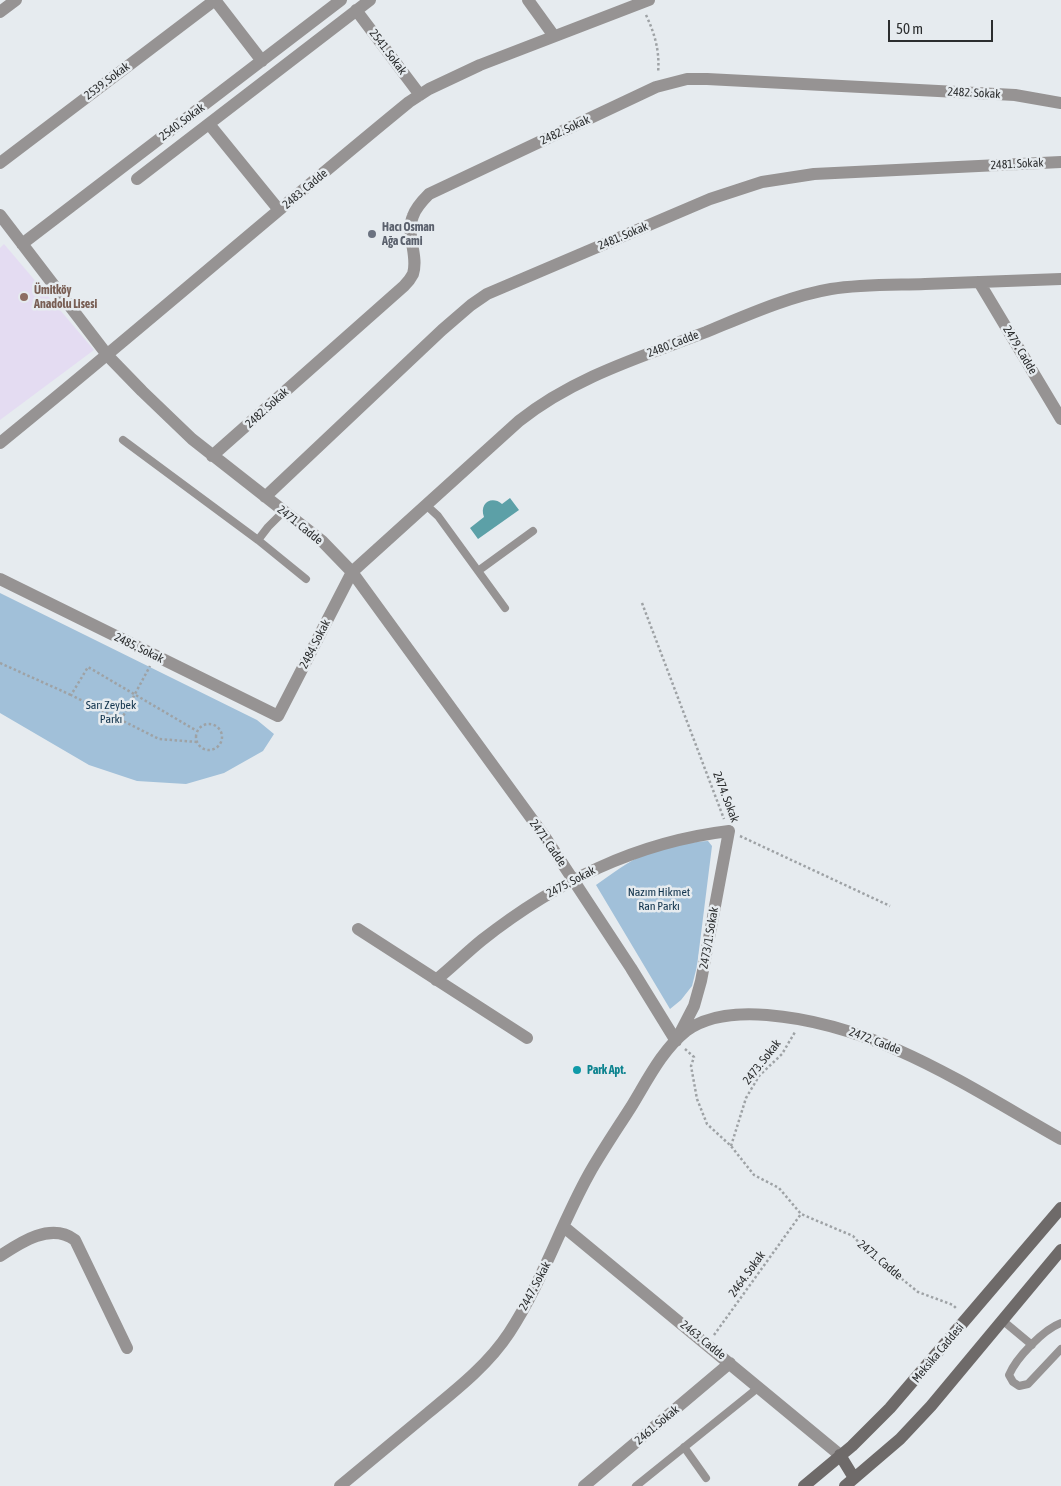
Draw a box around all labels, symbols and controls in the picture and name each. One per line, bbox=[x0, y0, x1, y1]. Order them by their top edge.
scale bar bbox=[891, 10, 996, 42]
text: 50 m bbox=[896, 20, 923, 37]
street label: 2541. Sokak bbox=[366, 26, 410, 78]
street label: 2539. Sokak bbox=[81, 59, 133, 103]
street label: 2482. Sokak bbox=[947, 84, 1001, 102]
street label: 2540. Sokak bbox=[156, 100, 208, 144]
street label: 2482. Sokak bbox=[538, 112, 592, 148]
street label: 2481. Sokak bbox=[990, 155, 1044, 173]
street label: 2483. Cadde bbox=[280, 166, 330, 212]
street label: 2481. Sokak bbox=[596, 219, 650, 253]
place label: Hacı Osman Ağa Cami bbox=[382, 220, 435, 248]
marker: Hacı Osman Ağa Cami bbox=[366, 228, 378, 240]
place label: Ümitköy Anadolu Lisesi bbox=[34, 283, 97, 311]
marker: Ümitköy Anadolu Lisesi bbox=[18, 291, 30, 303]
street label: 2479. Cadde bbox=[1000, 323, 1040, 377]
street label: 2480. Cadde bbox=[645, 328, 701, 360]
street label: 2482. Sokak bbox=[242, 385, 292, 431]
street label: 2471. Cadde bbox=[274, 502, 326, 548]
street label: 2484. Sokak bbox=[297, 617, 333, 671]
street label: 2485. Sokak bbox=[112, 630, 166, 666]
park label: Sarı Zeybek Parkı bbox=[86, 698, 136, 726]
street label: 2474. Sokak bbox=[710, 770, 742, 824]
street label: 2471. Cadde bbox=[527, 817, 569, 869]
street label: 2475. Sokak bbox=[544, 863, 598, 901]
park label: Nazım Hikmet Ran Parkı bbox=[628, 885, 690, 913]
street label: 2473/1. Sokak bbox=[696, 906, 722, 970]
street label: 2472. Cadde bbox=[847, 1025, 903, 1057]
street label: 2473. Sokak bbox=[740, 1037, 784, 1087]
place label: Park Apt. bbox=[587, 1063, 626, 1077]
marker: Park Apt. bbox=[571, 1064, 583, 1076]
street label: 2471. Cadde bbox=[855, 1237, 905, 1283]
street label: 2464. Sokak bbox=[726, 1248, 768, 1300]
street label: 2447. Sokak bbox=[516, 1259, 554, 1313]
street label: 2463. Cadde bbox=[677, 1317, 729, 1363]
street label: Meksika Caddesi bbox=[909, 1320, 967, 1386]
street label: 2461. Sokak bbox=[632, 1402, 682, 1448]

